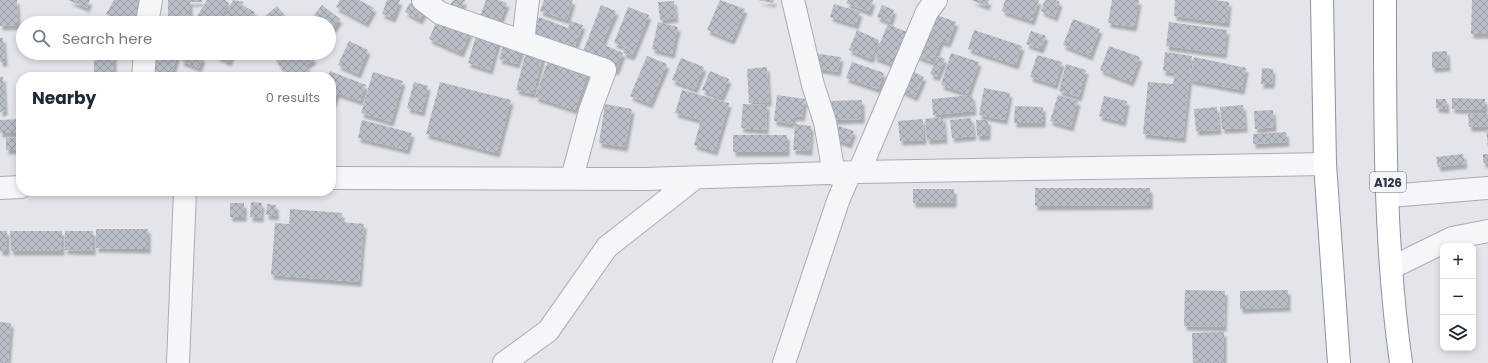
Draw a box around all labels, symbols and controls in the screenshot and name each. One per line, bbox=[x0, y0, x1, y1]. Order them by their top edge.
search box bbox=[16, 16, 336, 60]
icon: search bbox=[30, 27, 52, 49]
text: Search here bbox=[62, 28, 152, 49]
text: Nearby bbox=[32, 86, 96, 110]
text: 0 results bbox=[266, 88, 320, 107]
road number: A126 bbox=[1370, 172, 1406, 192]
map controls bbox=[1440, 243, 1476, 351]
button: + bbox=[1440, 243, 1476, 279]
button: − bbox=[1440, 279, 1476, 315]
button: layers bbox=[1440, 315, 1476, 351]

